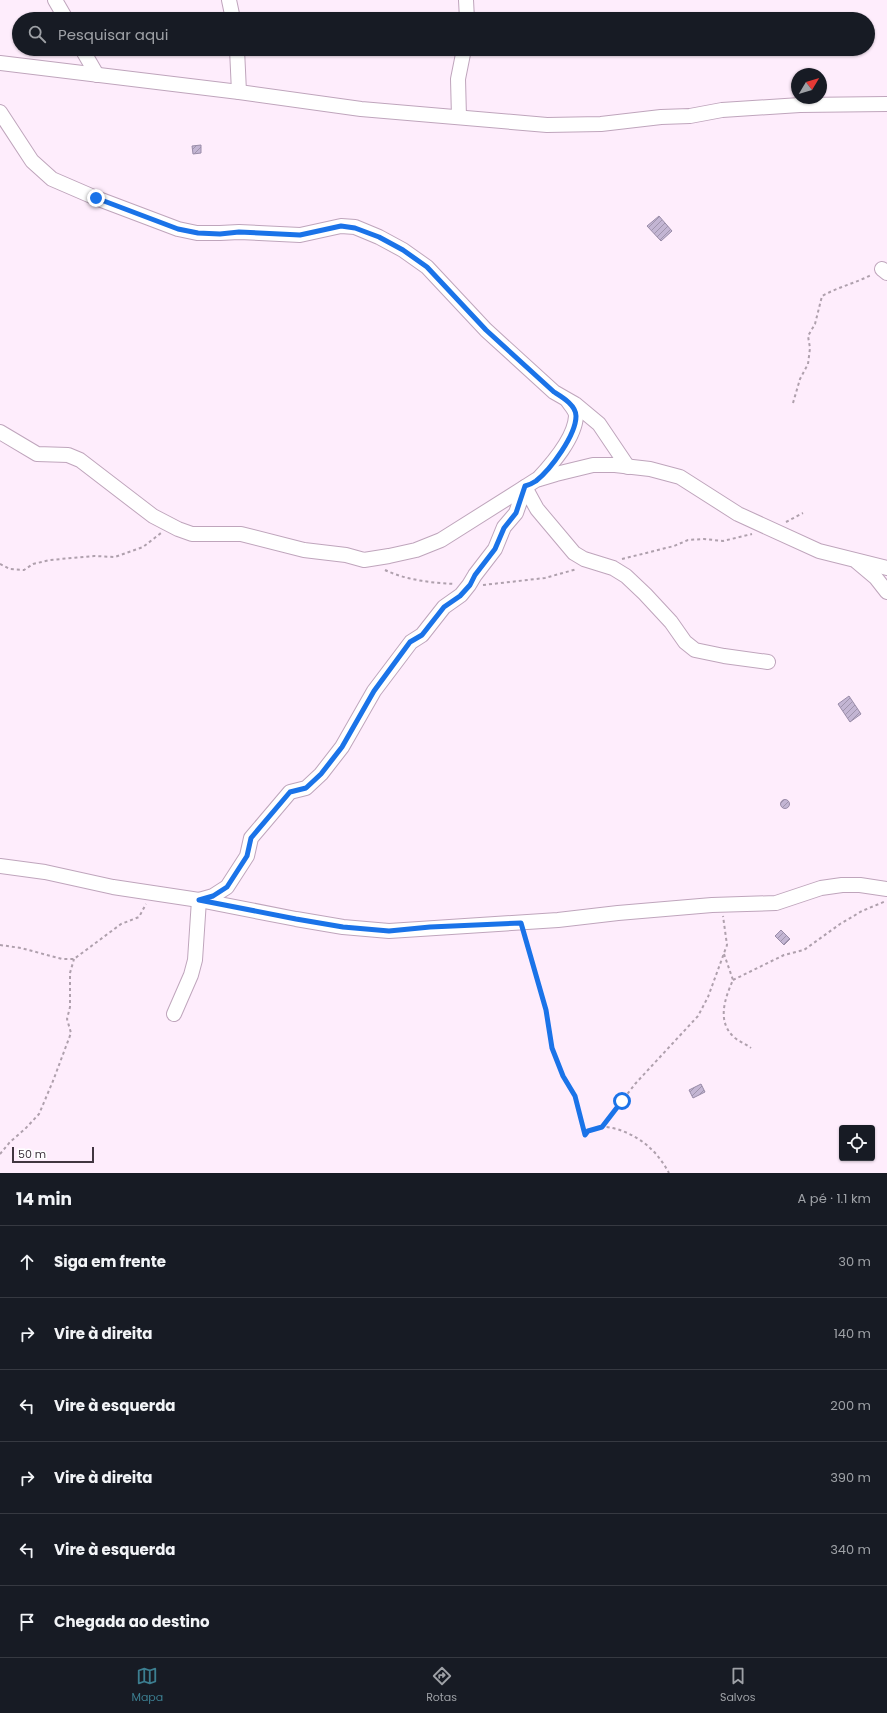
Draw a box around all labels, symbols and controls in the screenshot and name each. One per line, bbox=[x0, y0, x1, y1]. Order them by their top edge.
search box bbox=[12, 12, 875, 56]
icon: search bbox=[26, 23, 48, 45]
text: Pesquisar aqui bbox=[58, 24, 168, 45]
north arrow bbox=[791, 68, 827, 104]
route end bbox=[87, 189, 105, 207]
route start bbox=[613, 1092, 631, 1110]
map controls bbox=[839, 1125, 875, 1161]
button: locate bbox=[839, 1125, 875, 1161]
scale bar bbox=[12, 1145, 94, 1164]
text: 50 m bbox=[18, 1146, 46, 1162]
text: 14 min bbox=[16, 1187, 72, 1211]
text: A pé · 1.1 km bbox=[798, 1189, 871, 1208]
icon: ahead bbox=[16, 1251, 38, 1273]
text: Siga em frente bbox=[54, 1251, 166, 1272]
text: 30 m bbox=[838, 1252, 871, 1271]
icon: right bbox=[16, 1323, 38, 1345]
text: Vire à direita bbox=[54, 1323, 153, 1344]
text: 140 m bbox=[834, 1324, 871, 1343]
icon: left bbox=[16, 1395, 38, 1417]
text: Vire à esquerda bbox=[54, 1395, 176, 1416]
text: 200 m bbox=[830, 1396, 871, 1415]
icon: right bbox=[16, 1467, 38, 1489]
text: Vire à direita bbox=[54, 1467, 153, 1488]
text: 390 m bbox=[830, 1468, 871, 1487]
icon: left bbox=[16, 1539, 38, 1561]
text: Vire à esquerda bbox=[54, 1539, 176, 1560]
text: 340 m bbox=[830, 1540, 871, 1559]
icon: arrive bbox=[16, 1611, 38, 1633]
text: Chegada ao destino bbox=[54, 1611, 210, 1632]
tab: Mapa bbox=[131, 1665, 163, 1706]
tab: Rotas bbox=[426, 1665, 457, 1706]
tab: Salvos bbox=[720, 1665, 756, 1706]

